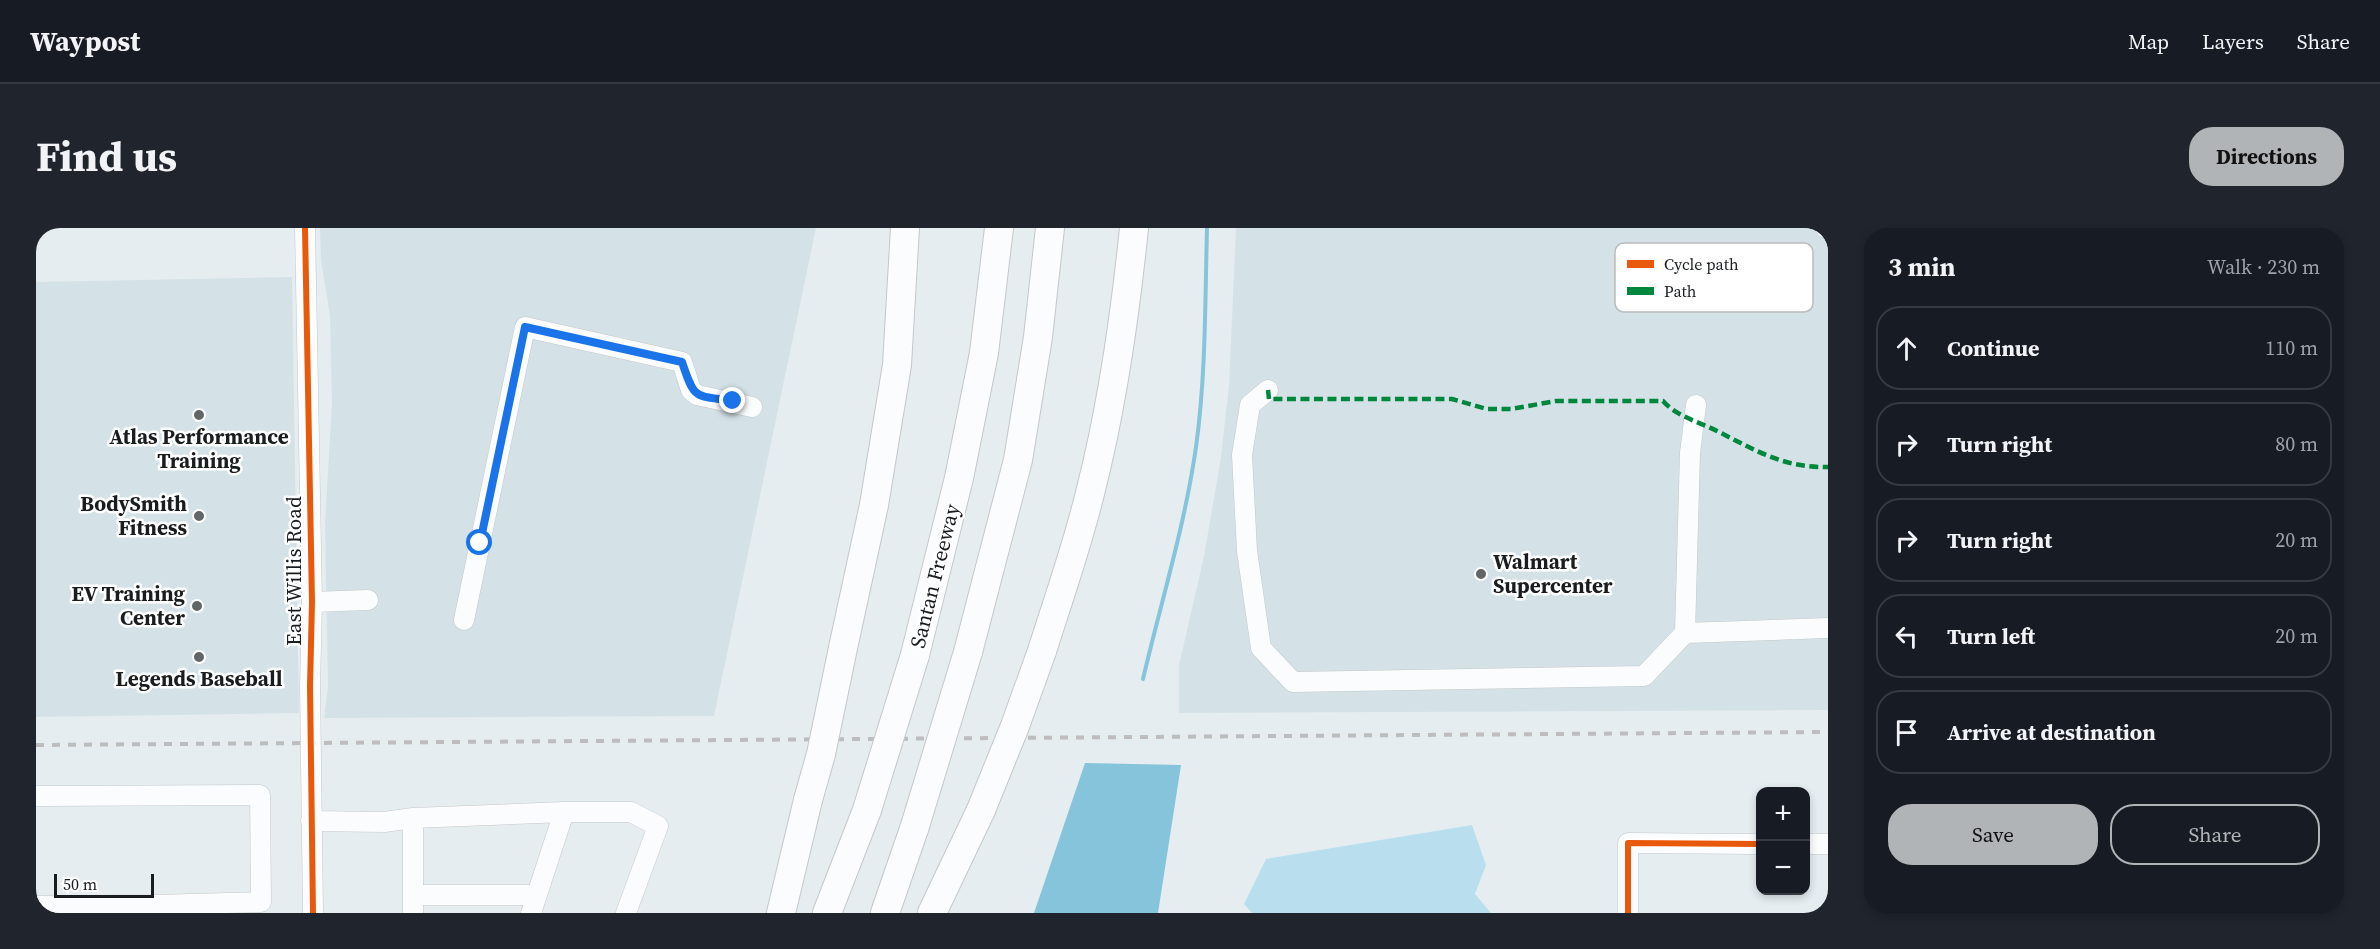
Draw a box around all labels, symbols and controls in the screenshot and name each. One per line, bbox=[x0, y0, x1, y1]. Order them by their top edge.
text: Waypost bbox=[30, 22, 140, 60]
text: Map bbox=[2128, 27, 2169, 56]
text: Layers bbox=[2202, 27, 2264, 56]
text: Share bbox=[2297, 27, 2350, 56]
text: Find us bbox=[36, 127, 177, 185]
button: Directions bbox=[2189, 127, 2344, 186]
legend bbox=[1615, 243, 1813, 312]
text: 3 min bbox=[1888, 249, 1955, 285]
text: Cycle path bbox=[1664, 253, 1739, 275]
text: Walk · 230 m bbox=[2207, 253, 2320, 281]
text: Path bbox=[1664, 280, 1697, 302]
icon: ahead bbox=[1890, 332, 1923, 365]
text: Continue bbox=[1947, 333, 2040, 363]
text: 110 m bbox=[2265, 334, 2318, 362]
route end bbox=[719, 387, 745, 413]
marker: Atlas Performance Training bbox=[192, 408, 206, 422]
place label: Atlas Performance Training bbox=[109, 422, 289, 475]
icon: right bbox=[1890, 428, 1923, 461]
text: Turn right bbox=[1947, 429, 2052, 459]
text: 80 m bbox=[2275, 430, 2318, 458]
place label: BodySmith Fitness bbox=[80, 489, 187, 542]
street label: East Willis Road bbox=[279, 496, 308, 646]
street label: Santan Freeway bbox=[903, 501, 966, 651]
marker: BodySmith Fitness bbox=[192, 509, 206, 523]
icon: right bbox=[1890, 524, 1923, 557]
text: Turn right bbox=[1947, 525, 2052, 555]
text: 20 m bbox=[2275, 526, 2318, 554]
route start bbox=[466, 529, 492, 555]
place label: Walmart Supercenter bbox=[1493, 547, 1613, 600]
marker: Walmart Supercenter bbox=[1474, 567, 1488, 581]
place label: EV Training Center bbox=[71, 579, 186, 632]
marker: EV Training Center bbox=[190, 599, 204, 613]
icon: left bbox=[1890, 620, 1923, 653]
text: Turn left bbox=[1947, 621, 2035, 651]
text: 20 m bbox=[2275, 622, 2318, 650]
marker: Legends Baseball bbox=[192, 650, 206, 664]
place label: Legends Baseball bbox=[116, 664, 283, 693]
icon: arrive bbox=[1890, 716, 1923, 749]
text: Arrive at destination bbox=[1947, 717, 2156, 747]
map controls bbox=[1756, 787, 1810, 895]
button: + bbox=[1756, 787, 1810, 841]
button: Save bbox=[1888, 804, 2098, 865]
button: Share bbox=[2110, 804, 2320, 865]
button: − bbox=[1756, 841, 1810, 895]
scale bar bbox=[54, 871, 154, 898]
text: 50 m bbox=[63, 873, 97, 895]

